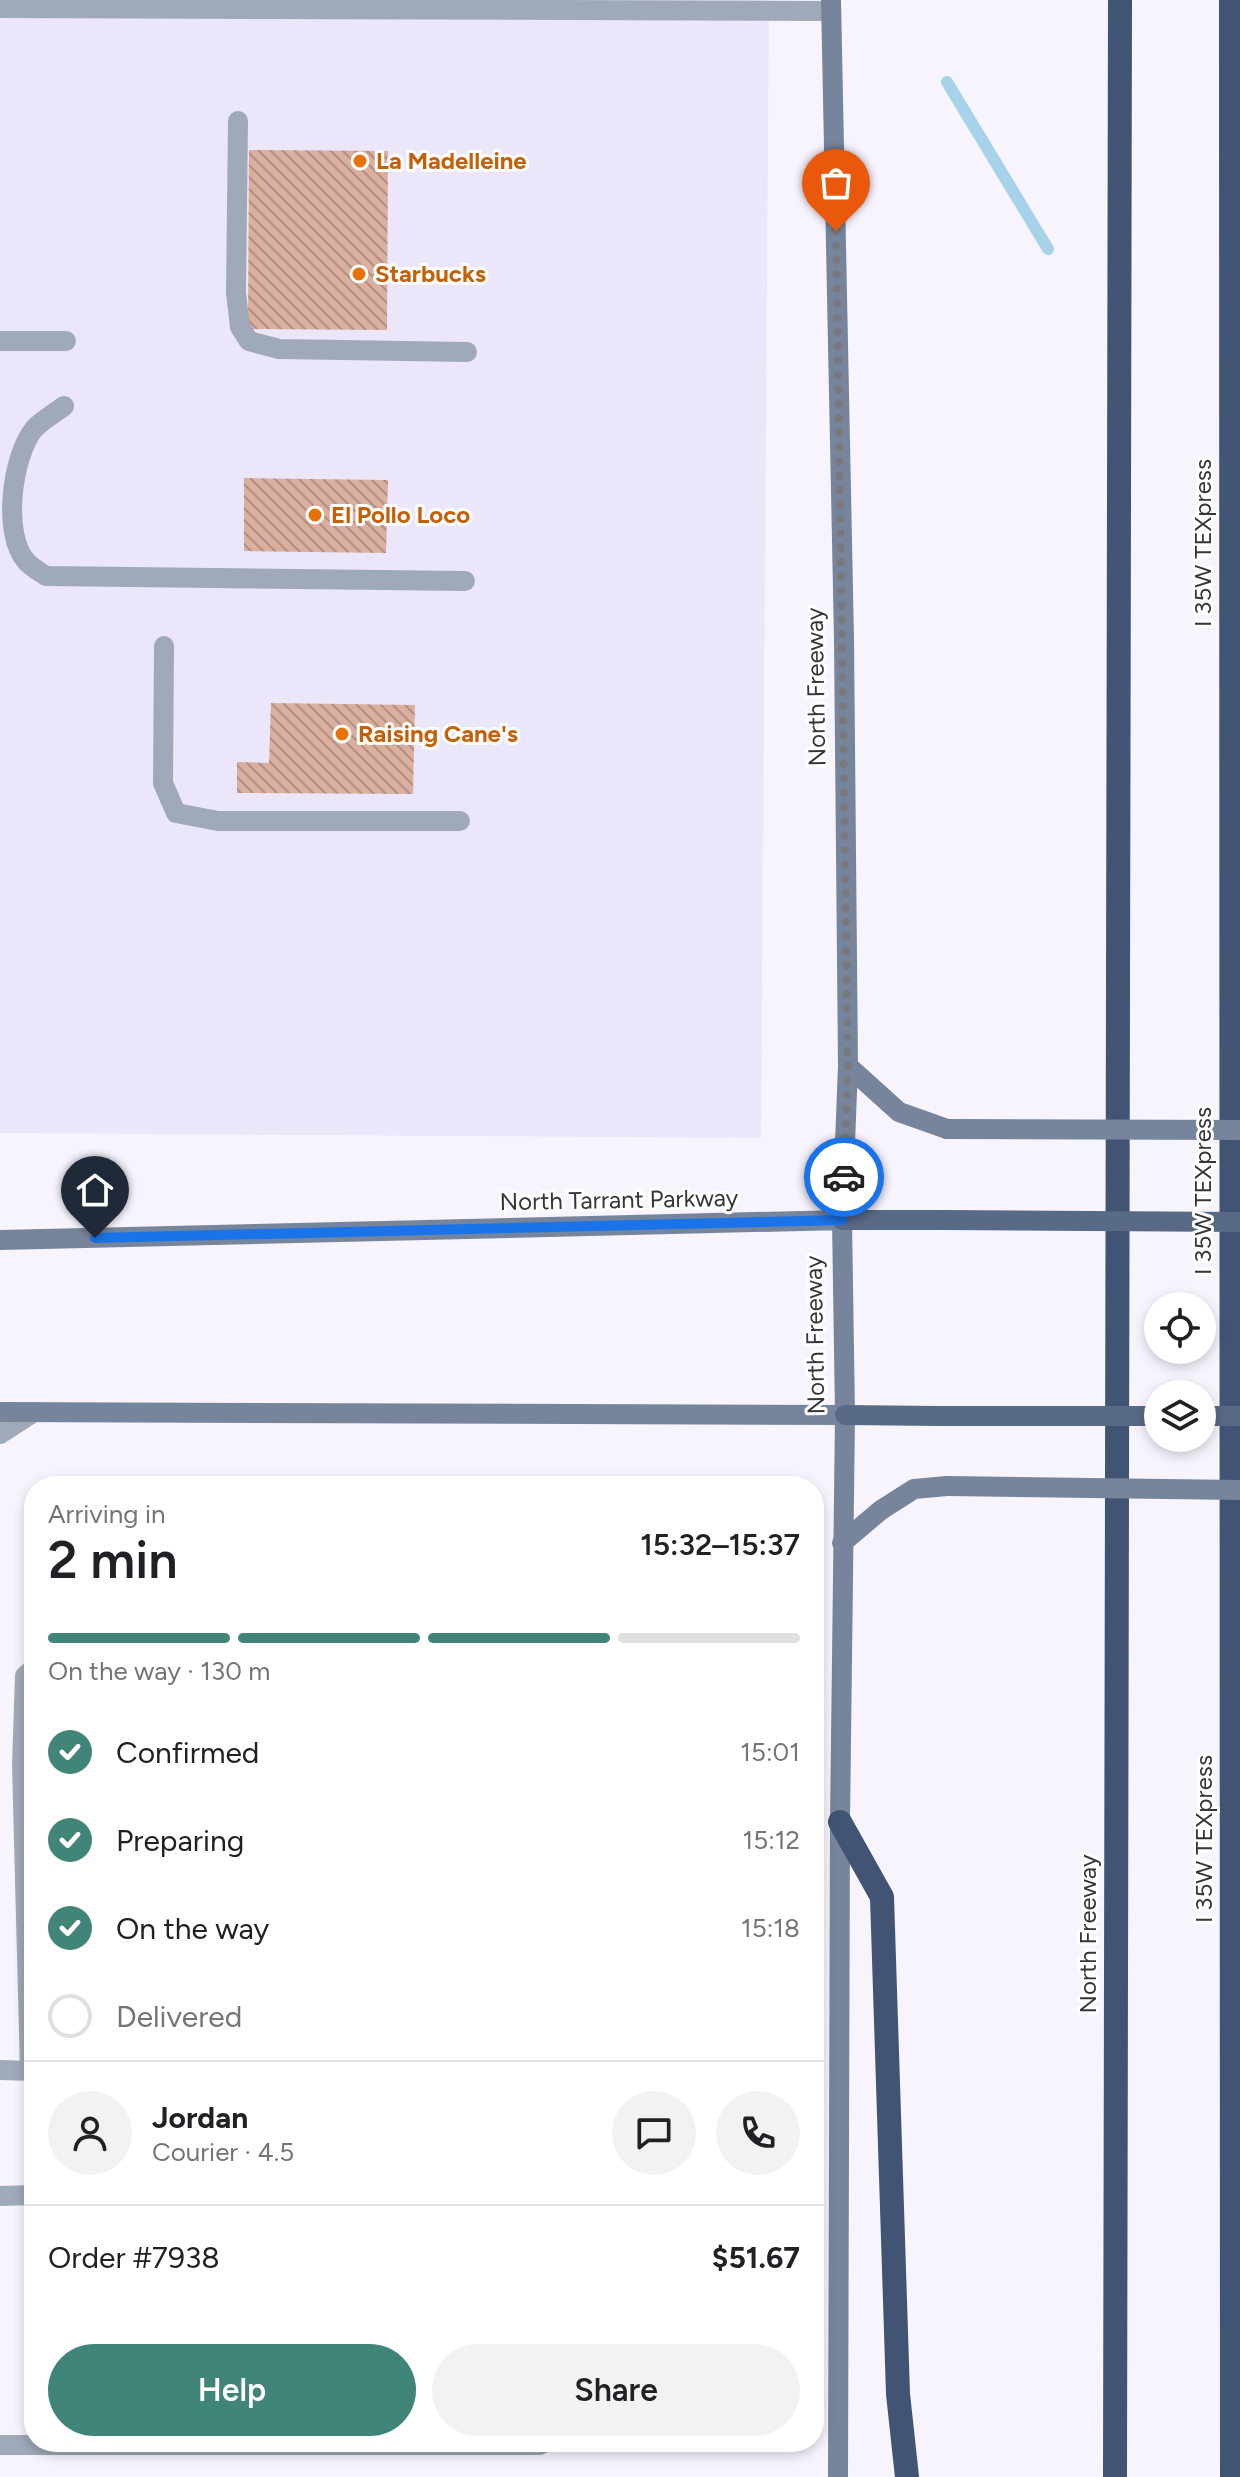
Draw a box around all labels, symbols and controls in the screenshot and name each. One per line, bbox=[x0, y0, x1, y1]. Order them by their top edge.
place label: La Madelleine bbox=[376, 146, 527, 175]
pin bbox=[802, 149, 870, 231]
marker: La Madelleine bbox=[351, 152, 369, 170]
icon: bag bbox=[814, 161, 858, 205]
place label: Starbucks bbox=[375, 259, 486, 288]
marker: Starbucks bbox=[350, 265, 368, 283]
street label: I 35W TEXpress bbox=[1188, 459, 1217, 627]
place label: El Pollo Loco bbox=[331, 500, 470, 529]
marker: El Pollo Loco bbox=[306, 506, 324, 524]
street label: North Freeway bbox=[800, 607, 831, 767]
place label: Raising Cane's bbox=[358, 719, 518, 748]
marker: Raising Cane's bbox=[333, 725, 351, 743]
street label: I 35W TEXpress bbox=[1188, 1107, 1217, 1275]
courier bbox=[804, 1137, 884, 1217]
icon: car bbox=[822, 1155, 866, 1199]
pin bbox=[61, 1156, 129, 1238]
icon: home bbox=[73, 1168, 117, 1212]
street label: North Tarrant Parkway bbox=[499, 1183, 739, 1216]
street label: North Freeway bbox=[799, 1255, 830, 1415]
map controls bbox=[1144, 1292, 1216, 1452]
button: locate bbox=[1144, 1292, 1216, 1364]
button: layers bbox=[1144, 1380, 1216, 1452]
text: Arriving in bbox=[48, 1498, 166, 1530]
text: 15:32–15:37 bbox=[640, 1526, 800, 1563]
text: 2 min bbox=[48, 1529, 177, 1591]
text: On the way · 130 m bbox=[48, 1655, 270, 1687]
icon: check bbox=[48, 1730, 92, 1774]
text: Confirmed bbox=[116, 1734, 259, 1771]
text: 15:01 bbox=[740, 1736, 800, 1768]
street label: I 35W TEXpress bbox=[1189, 1755, 1218, 1923]
icon: check bbox=[48, 1818, 92, 1862]
text: Preparing bbox=[116, 1822, 244, 1859]
text: 15:12 bbox=[742, 1824, 800, 1856]
street label: North Freeway bbox=[1073, 1854, 1102, 2014]
icon: check bbox=[48, 1906, 92, 1950]
text: On the way bbox=[116, 1910, 269, 1947]
text: 15:18 bbox=[741, 1912, 800, 1944]
text: Delivered bbox=[116, 1998, 242, 2035]
button: person bbox=[48, 2091, 132, 2175]
button: chat bbox=[612, 2091, 696, 2175]
button: phone bbox=[716, 2091, 800, 2175]
text: Jordan bbox=[152, 2099, 248, 2136]
text: Courier · 4.5 bbox=[152, 2136, 294, 2168]
text: Order #7938 bbox=[48, 2239, 220, 2276]
text: $51.67 bbox=[712, 2239, 800, 2276]
button: Help bbox=[48, 2344, 416, 2436]
button: Share bbox=[432, 2344, 800, 2436]

